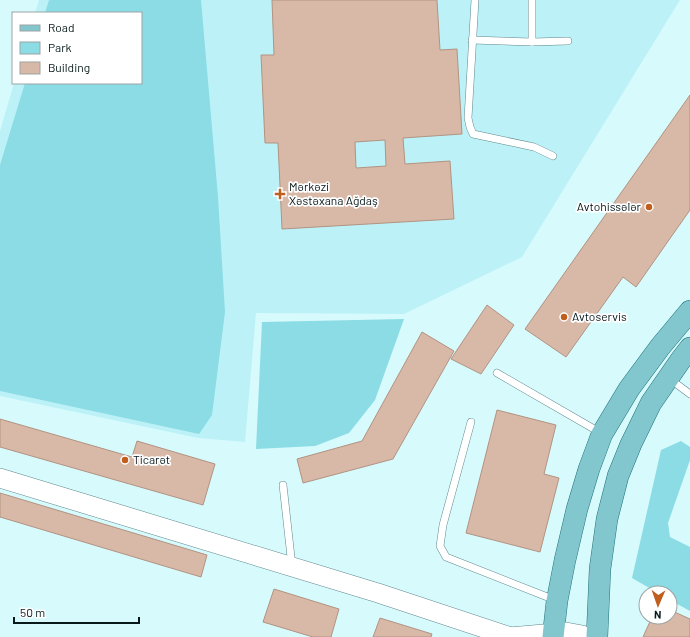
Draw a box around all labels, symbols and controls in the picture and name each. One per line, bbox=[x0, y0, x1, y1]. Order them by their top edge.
legend bbox=[12, 12, 142, 84]
text: Road bbox=[48, 20, 75, 34]
text: Park bbox=[48, 40, 72, 54]
text: Building bbox=[48, 60, 90, 74]
place label: Mərkəzi Xəstəxana Ağdaş bbox=[289, 179, 378, 207]
marker: Mərkəzi Xəstəxana Ağdaş bbox=[274, 188, 286, 200]
place label: Avtohissələr bbox=[577, 199, 642, 213]
marker: Avtohissələr bbox=[644, 202, 654, 212]
place label: Avtoservis bbox=[572, 309, 627, 323]
marker: Avtoservis bbox=[559, 312, 569, 322]
place label: Ticarət bbox=[133, 452, 170, 466]
marker: Ticarət bbox=[120, 455, 130, 465]
north arrow bbox=[638, 585, 678, 625]
scale bar bbox=[14, 599, 139, 625]
text: 50 m bbox=[20, 605, 45, 619]
text: N bbox=[654, 609, 662, 622]

